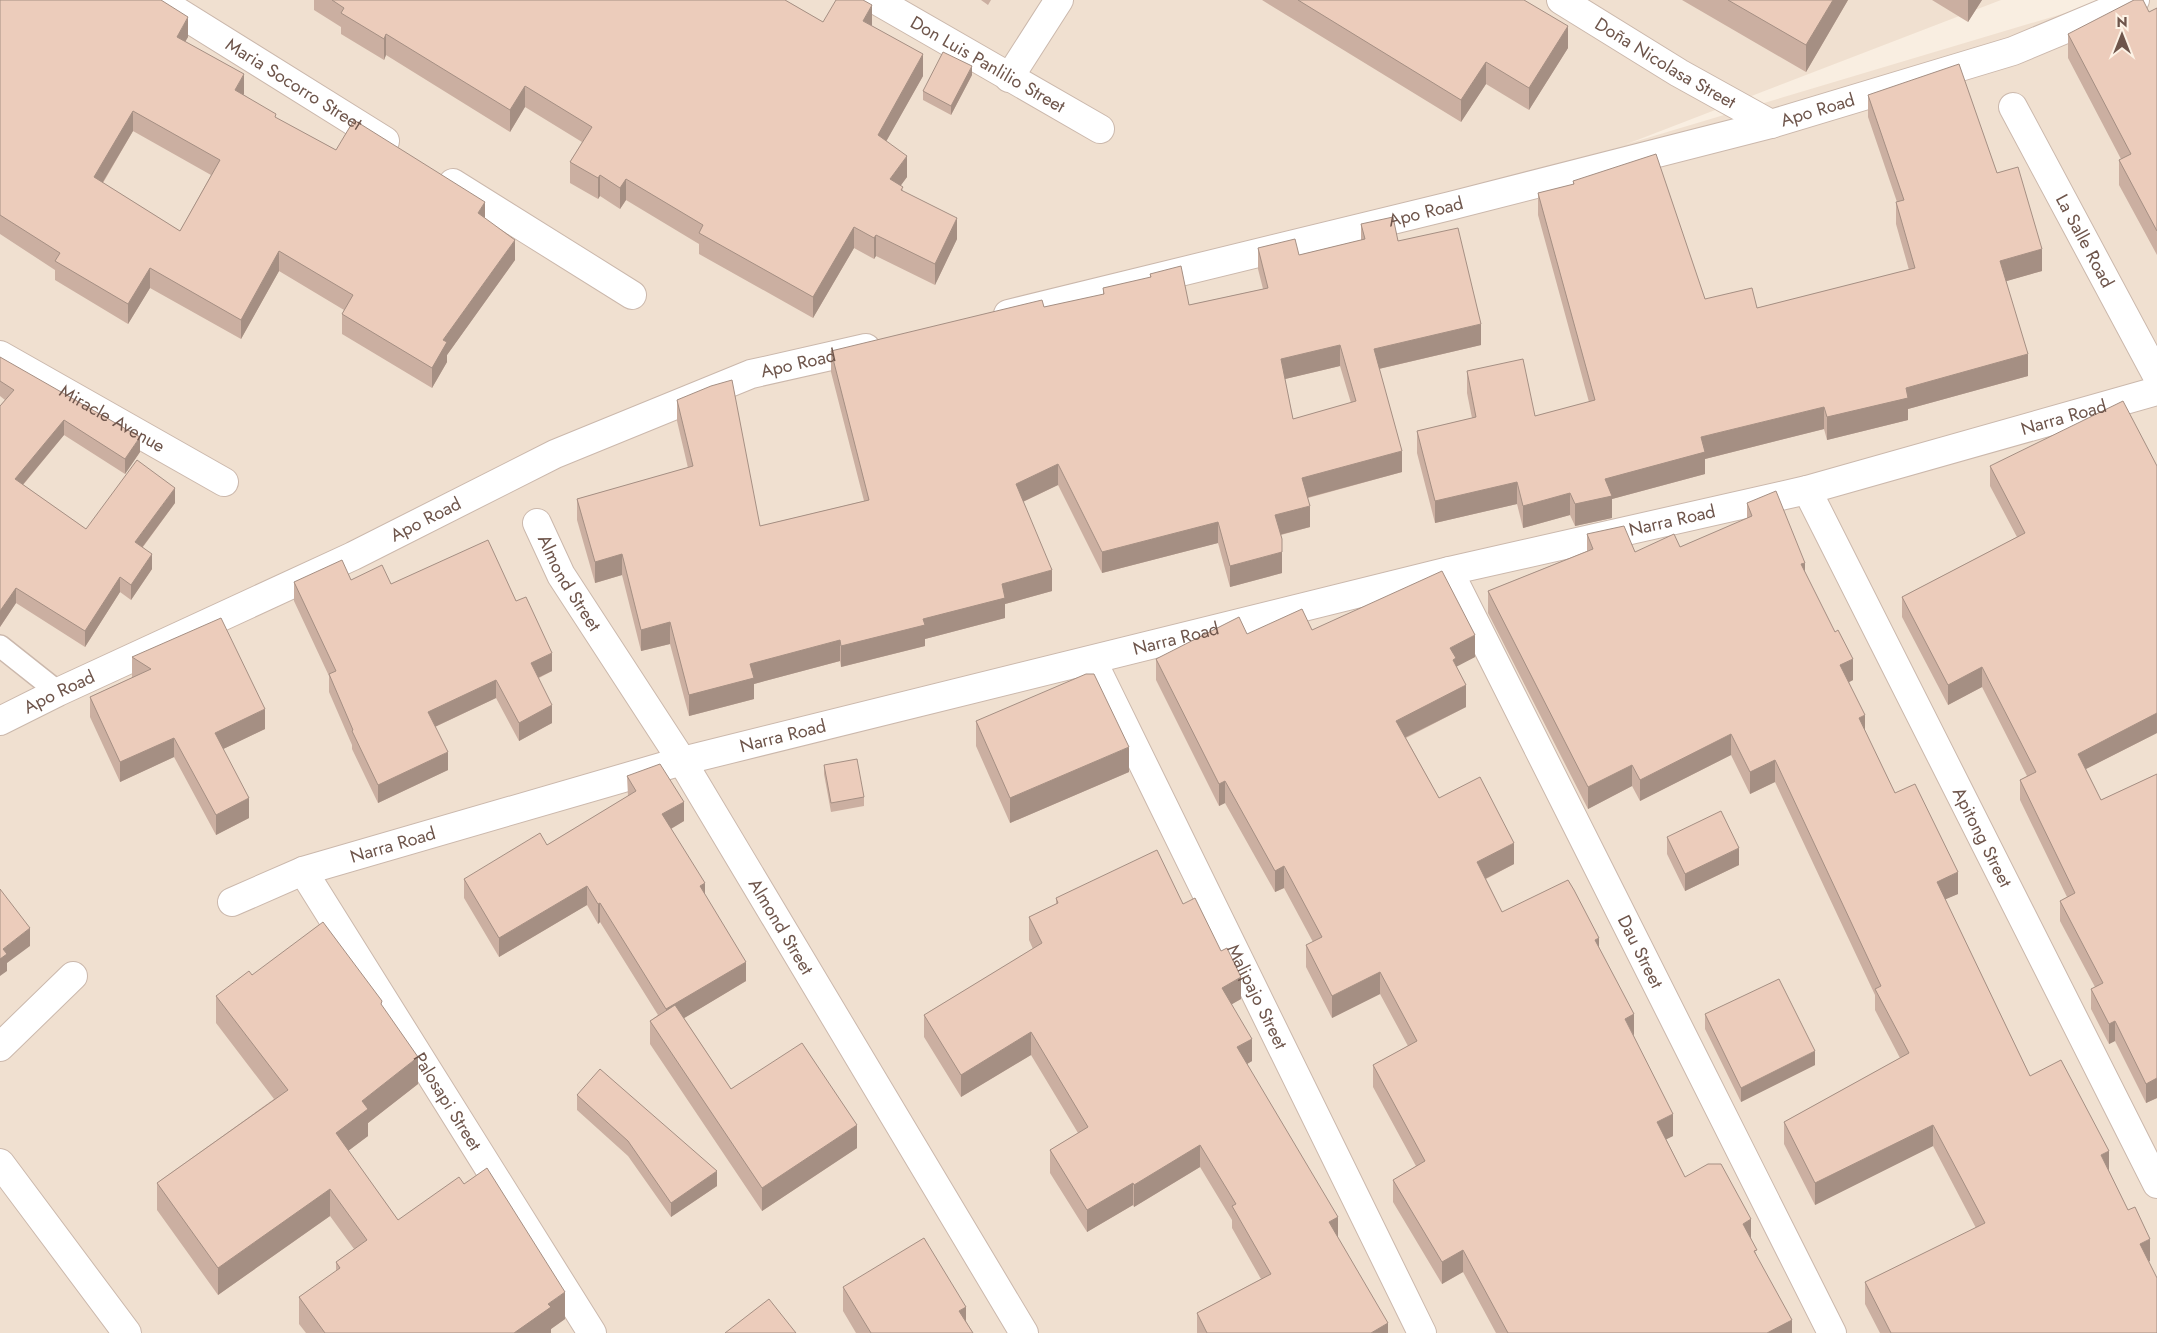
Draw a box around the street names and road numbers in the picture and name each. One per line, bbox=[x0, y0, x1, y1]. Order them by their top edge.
street label: Don Luis Panlilio Street bbox=[906, 9, 1071, 120]
street label: Doña Nicolasa Street bbox=[1590, 11, 1741, 115]
street label: Maria Socorro Street bbox=[221, 32, 368, 137]
street label: Apo Road bbox=[1777, 86, 1858, 133]
street label: Apo Road bbox=[1386, 190, 1466, 234]
street label: La Salle Road bbox=[2049, 190, 2120, 292]
street label: Apo Road bbox=[758, 342, 838, 384]
street label: Miracle Avenue bbox=[55, 378, 170, 459]
street label: Narra Road bbox=[2018, 393, 2109, 442]
street label: Apo Road bbox=[386, 491, 465, 548]
street label: Narra Road bbox=[1626, 498, 1718, 543]
street label: Almond Street bbox=[531, 530, 608, 637]
street label: Narra Road bbox=[1130, 615, 1222, 662]
street label: Apo Road bbox=[19, 664, 99, 720]
street label: Narra Road bbox=[737, 713, 829, 759]
street label: Apitong Street bbox=[1946, 783, 2019, 893]
street label: Narra Road bbox=[347, 820, 439, 870]
street label: Almond Street bbox=[742, 873, 820, 980]
street label: Dau Street bbox=[1611, 911, 1670, 993]
street label: Malipajo Street bbox=[1220, 940, 1294, 1054]
street label: Palosapi Street bbox=[407, 1048, 488, 1156]

